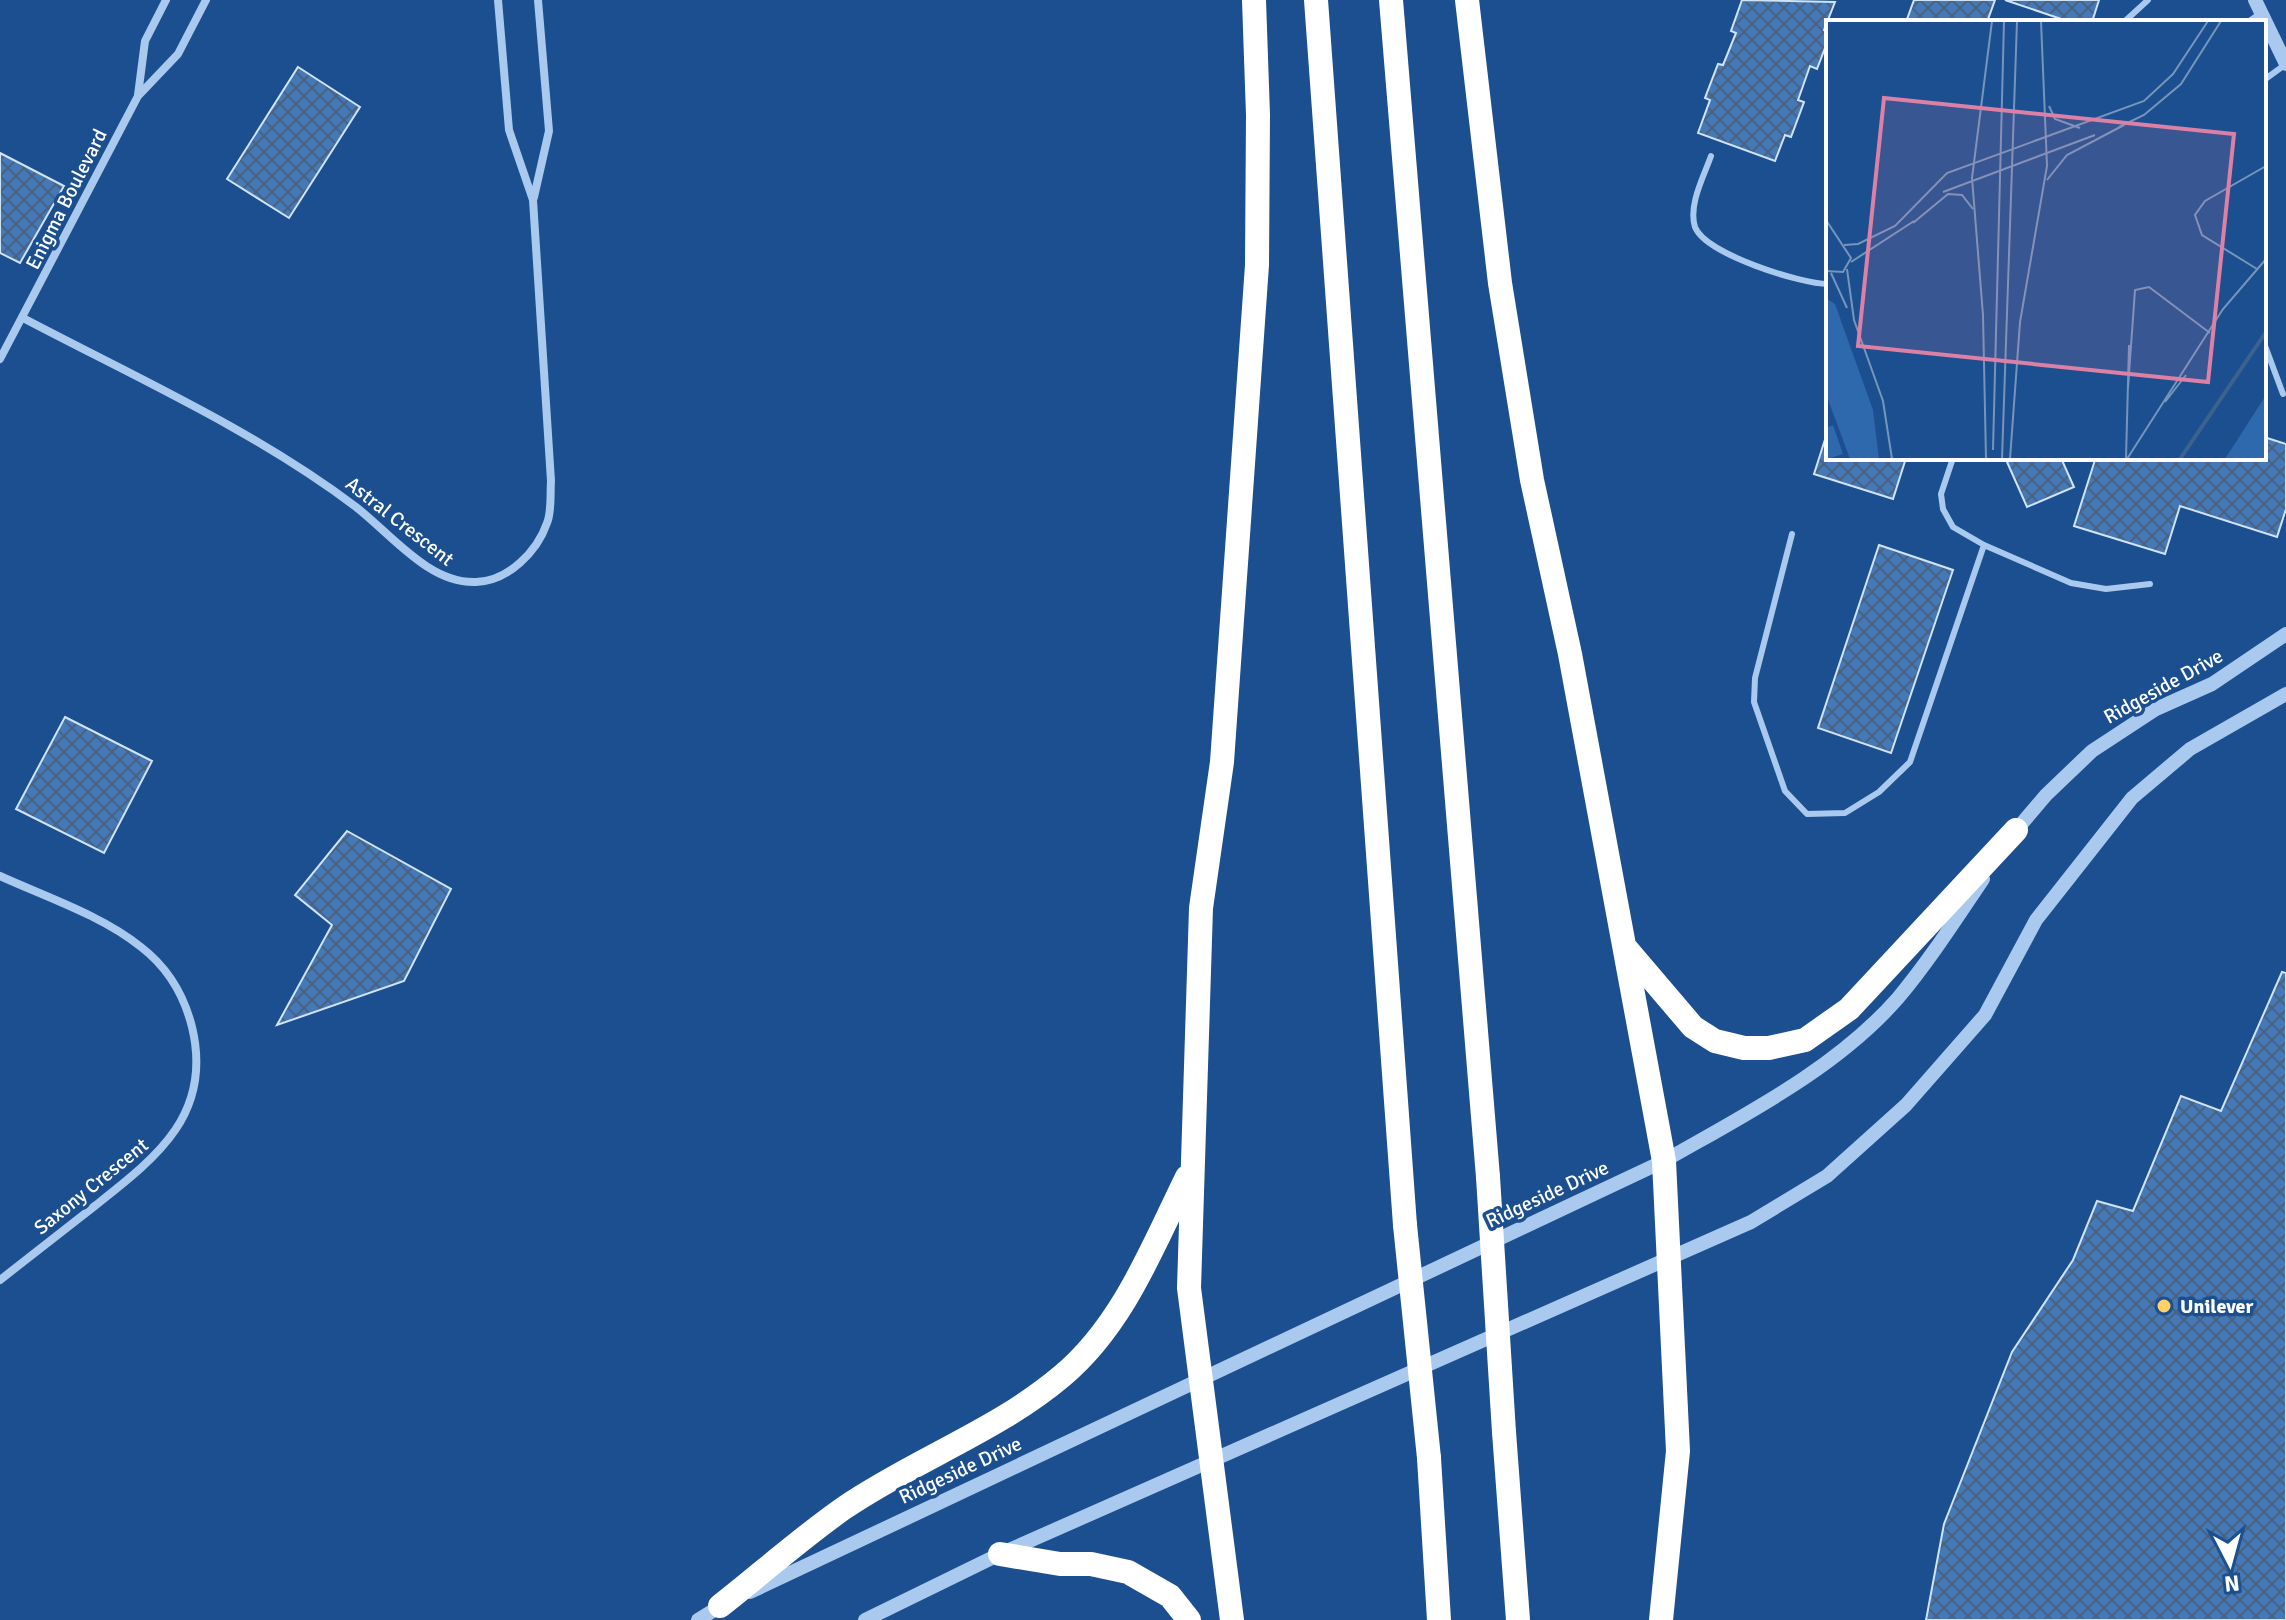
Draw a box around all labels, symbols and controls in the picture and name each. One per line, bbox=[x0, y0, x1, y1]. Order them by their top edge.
inset map bbox=[1826, 20, 2266, 460]
street label: Enigma Boulevard bbox=[20, 125, 113, 274]
street label: Astral Crescent bbox=[341, 471, 459, 571]
street label: Ridgeside Drive bbox=[2099, 643, 2227, 730]
street label: Saxony Crescent bbox=[29, 1133, 154, 1240]
street label: Ridgeside Drive bbox=[1482, 1155, 1613, 1234]
place label: Unilever bbox=[2180, 1294, 2254, 1319]
marker: Unilever bbox=[2155, 1297, 2173, 1315]
street label: Ridgeside Drive bbox=[895, 1431, 1026, 1510]
north arrow bbox=[2190, 1524, 2270, 1604]
text: N bbox=[2223, 1569, 2241, 1598]

